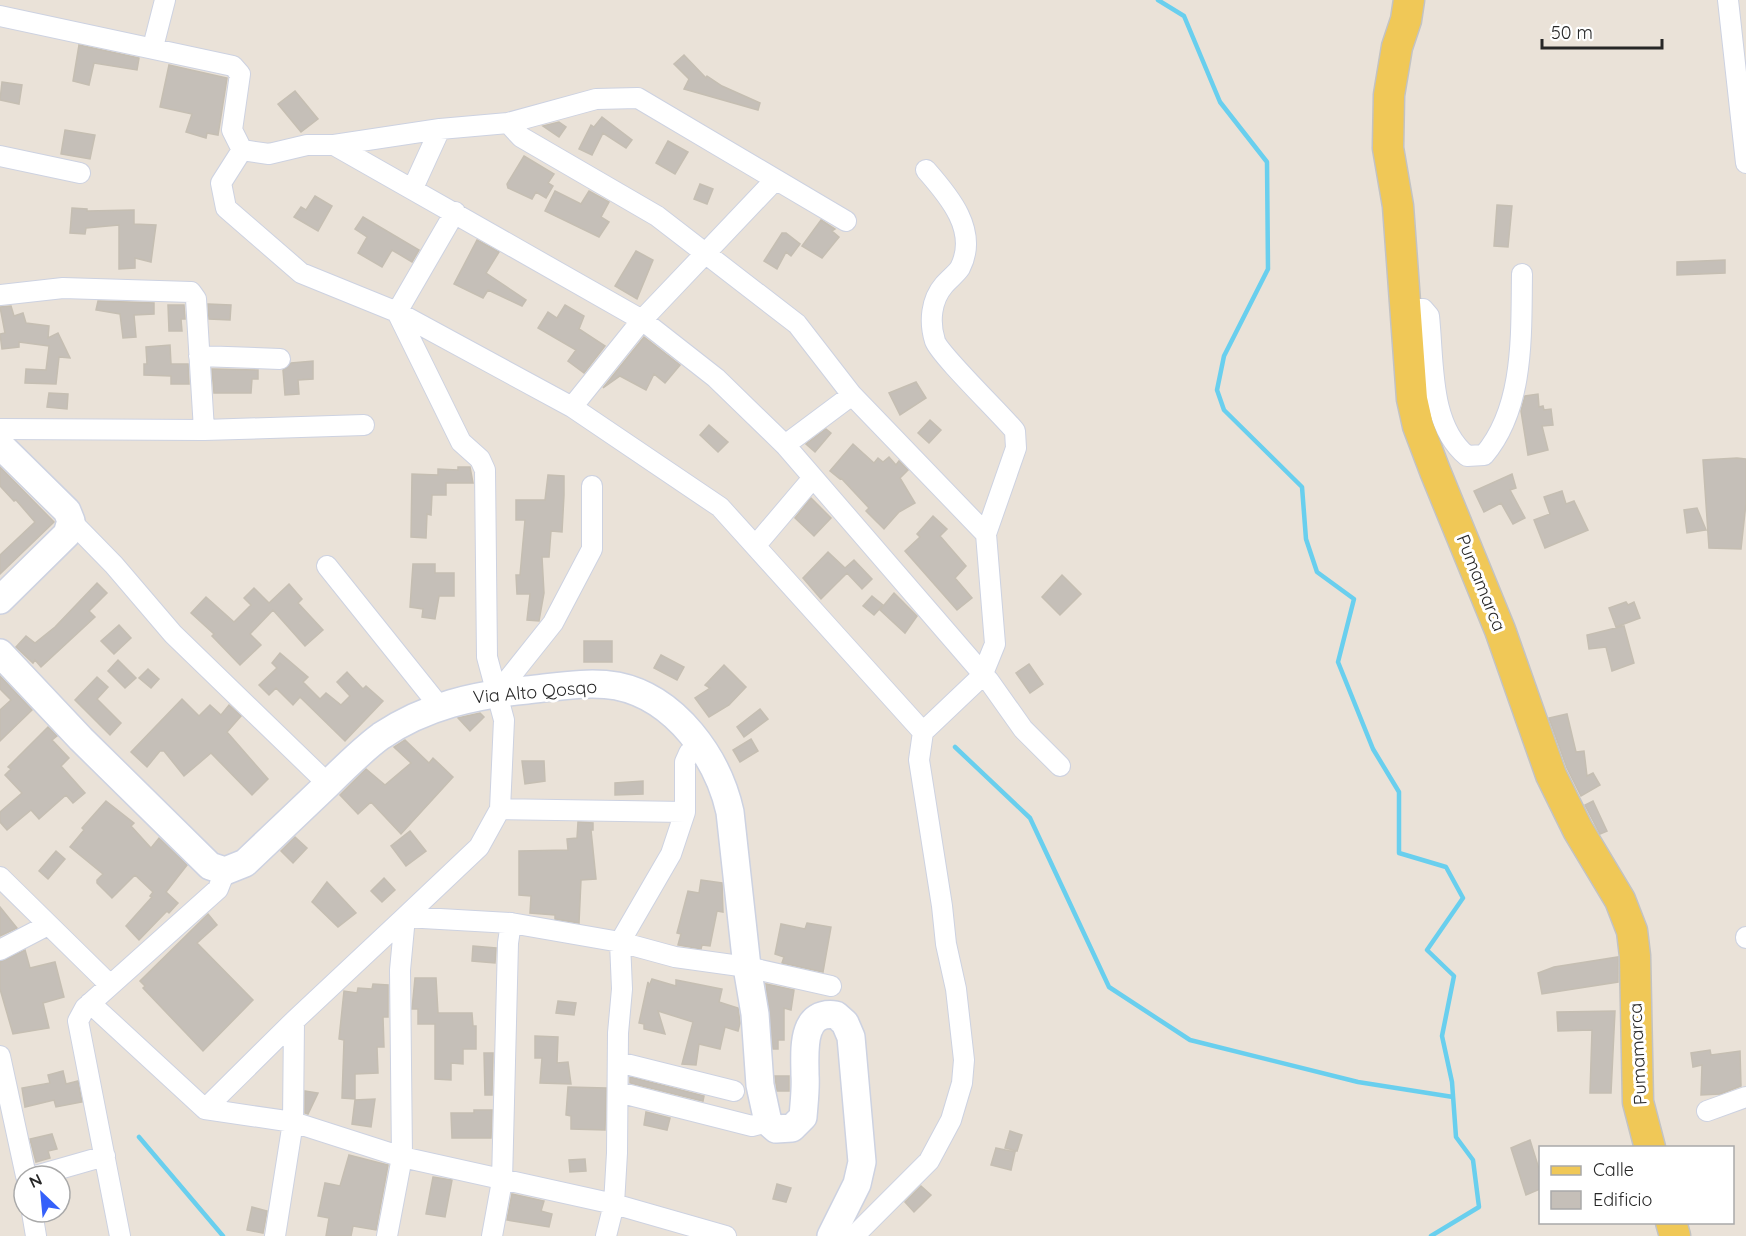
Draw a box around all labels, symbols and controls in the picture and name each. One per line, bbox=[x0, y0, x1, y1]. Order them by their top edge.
scale bar bbox=[1542, 12, 1662, 50]
text: 50 m bbox=[1551, 21, 1593, 44]
street label: Pumamarca bbox=[1452, 531, 1511, 635]
street label: Via Alto Qosqo bbox=[472, 675, 598, 708]
street label: Pumamarca bbox=[1623, 1002, 1652, 1106]
legend bbox=[1539, 1146, 1734, 1224]
text: Calle bbox=[1593, 1158, 1634, 1181]
north arrow bbox=[12, 1164, 72, 1224]
text: N bbox=[26, 1169, 45, 1192]
text: Edificio bbox=[1593, 1188, 1652, 1211]

